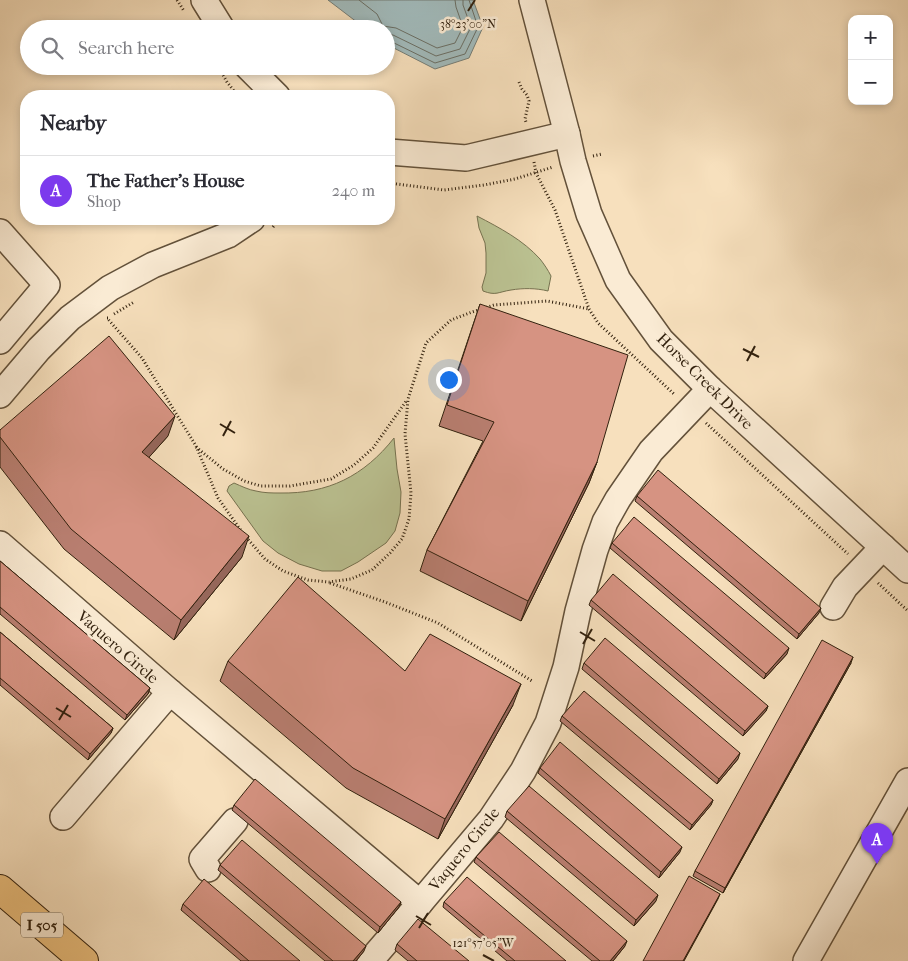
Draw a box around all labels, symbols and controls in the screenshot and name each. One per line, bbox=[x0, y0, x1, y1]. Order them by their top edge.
map controls bbox=[848, 15, 893, 105]
button: + bbox=[848, 15, 893, 60]
text: 38°23'00"N bbox=[440, 17, 496, 31]
search box bbox=[20, 20, 395, 75]
icon: search bbox=[38, 34, 66, 62]
text: Search here bbox=[78, 37, 174, 59]
button: − bbox=[848, 60, 893, 105]
text: Nearby bbox=[40, 111, 106, 135]
text: The Father's House bbox=[87, 170, 244, 192]
text: A bbox=[51, 181, 61, 200]
text: 240 m bbox=[332, 181, 375, 200]
text: Shop bbox=[87, 192, 121, 211]
street label: Horse Creek Drive bbox=[653, 329, 757, 433]
your location bbox=[436, 367, 462, 393]
street label: Vaquero Circle bbox=[73, 606, 163, 688]
street label: Vaquero Circle bbox=[424, 803, 503, 895]
pin: A bbox=[861, 823, 893, 864]
road number: I 505 bbox=[21, 912, 63, 938]
text: 121°57'05"W bbox=[453, 936, 515, 950]

